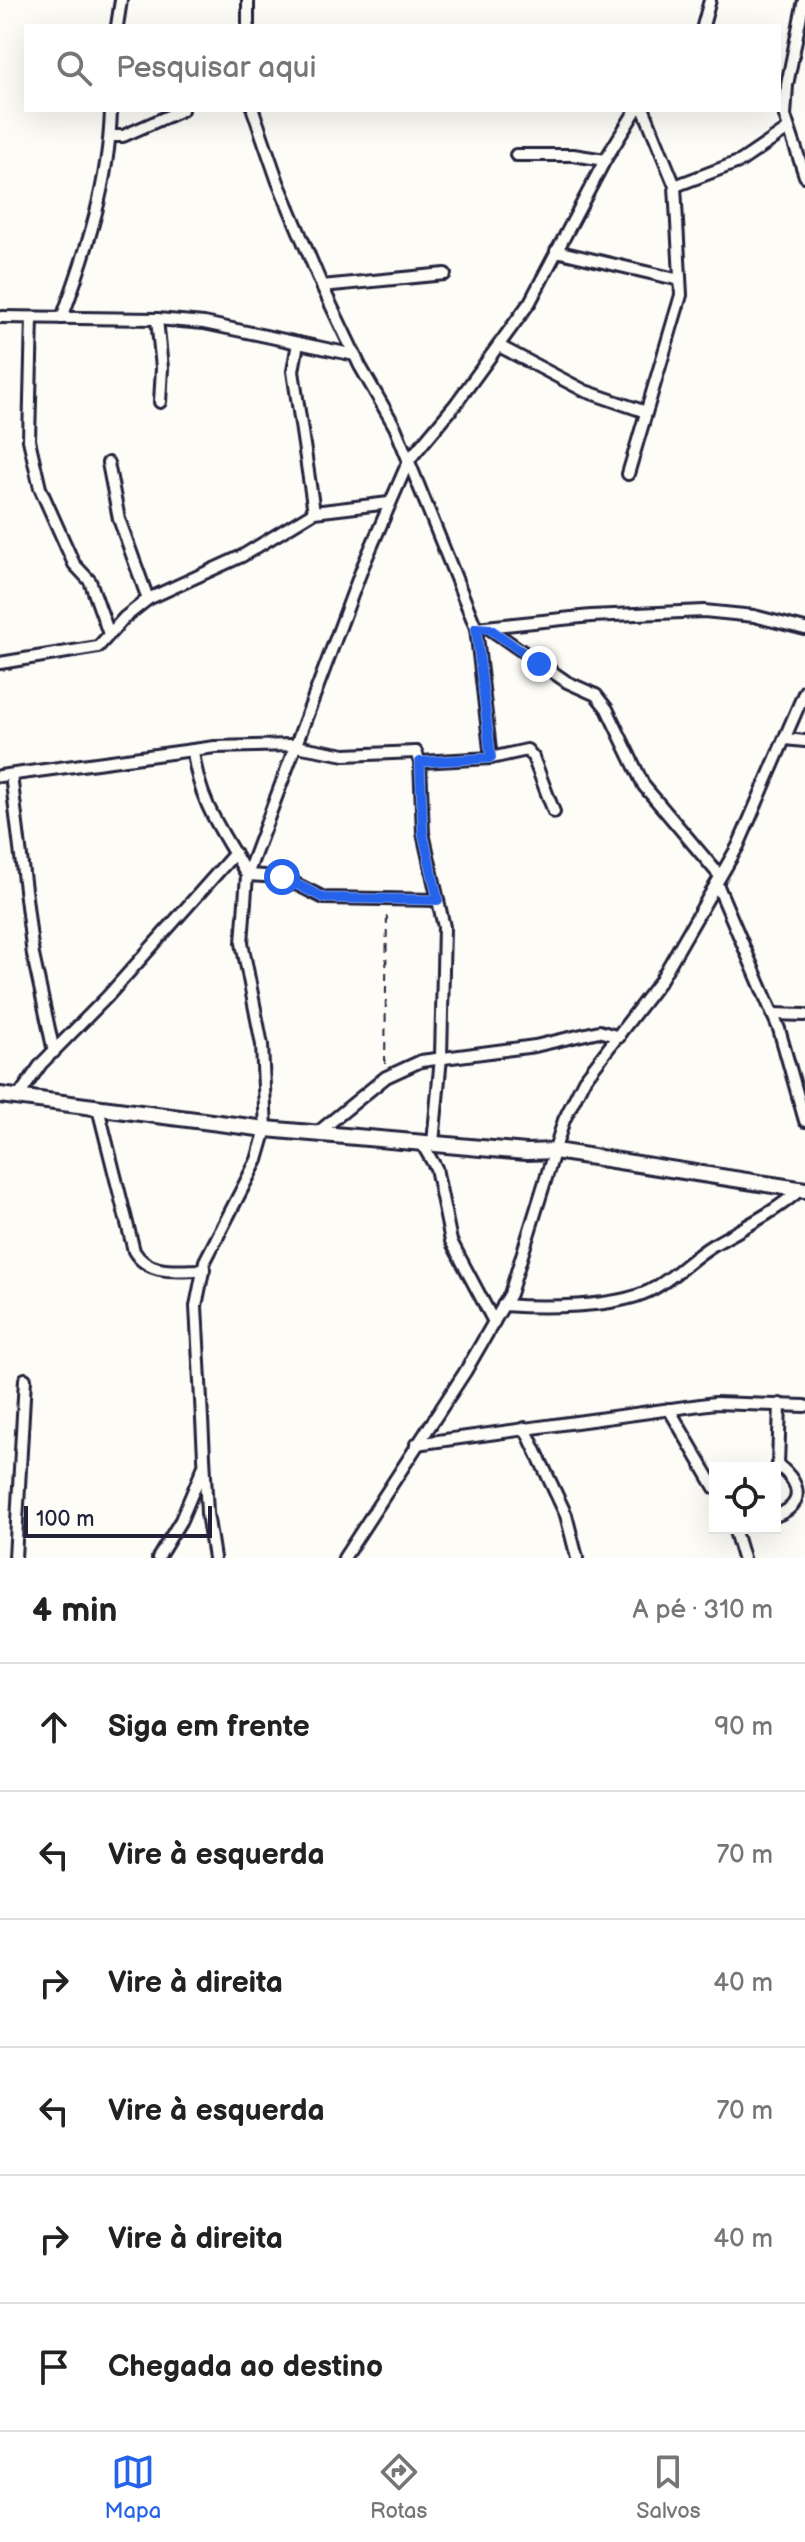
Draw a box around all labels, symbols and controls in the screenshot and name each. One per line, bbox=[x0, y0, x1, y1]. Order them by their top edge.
search box bbox=[24, 24, 781, 112]
icon: search bbox=[52, 46, 96, 90]
text: Pesquisar aqui bbox=[116, 50, 317, 86]
route end bbox=[521, 646, 557, 682]
route start bbox=[264, 859, 300, 895]
map controls bbox=[709, 1462, 781, 1534]
button: locate bbox=[709, 1462, 781, 1534]
scale bar bbox=[24, 1502, 212, 1538]
text: 100 m bbox=[36, 1506, 95, 1533]
text: 4 min bbox=[32, 1590, 118, 1631]
text: A pé · 310 m bbox=[633, 1595, 773, 1626]
icon: ahead bbox=[32, 1705, 76, 1749]
text: Siga em frente bbox=[108, 1709, 310, 1745]
text: 90 m bbox=[714, 1712, 773, 1743]
icon: left bbox=[32, 1833, 76, 1877]
text: Vire à esquerda bbox=[108, 1837, 325, 1873]
text: 70 m bbox=[716, 1840, 773, 1871]
icon: right bbox=[32, 1961, 76, 2005]
text: Vire à direita bbox=[108, 1965, 283, 2001]
text: 40 m bbox=[713, 1968, 773, 1999]
icon: left bbox=[32, 2089, 76, 2133]
text: Vire à esquerda bbox=[108, 2093, 325, 2129]
text: 70 m bbox=[716, 2096, 773, 2127]
icon: right bbox=[32, 2217, 76, 2261]
text: Vire à direita bbox=[108, 2221, 283, 2257]
text: 40 m bbox=[713, 2224, 773, 2255]
icon: arrive bbox=[32, 2345, 76, 2389]
text: Chegada ao destino bbox=[108, 2349, 383, 2385]
tab: Mapa bbox=[104, 2450, 161, 2525]
tab: Rotas bbox=[370, 2450, 427, 2525]
tab: Salvos bbox=[636, 2450, 701, 2525]

